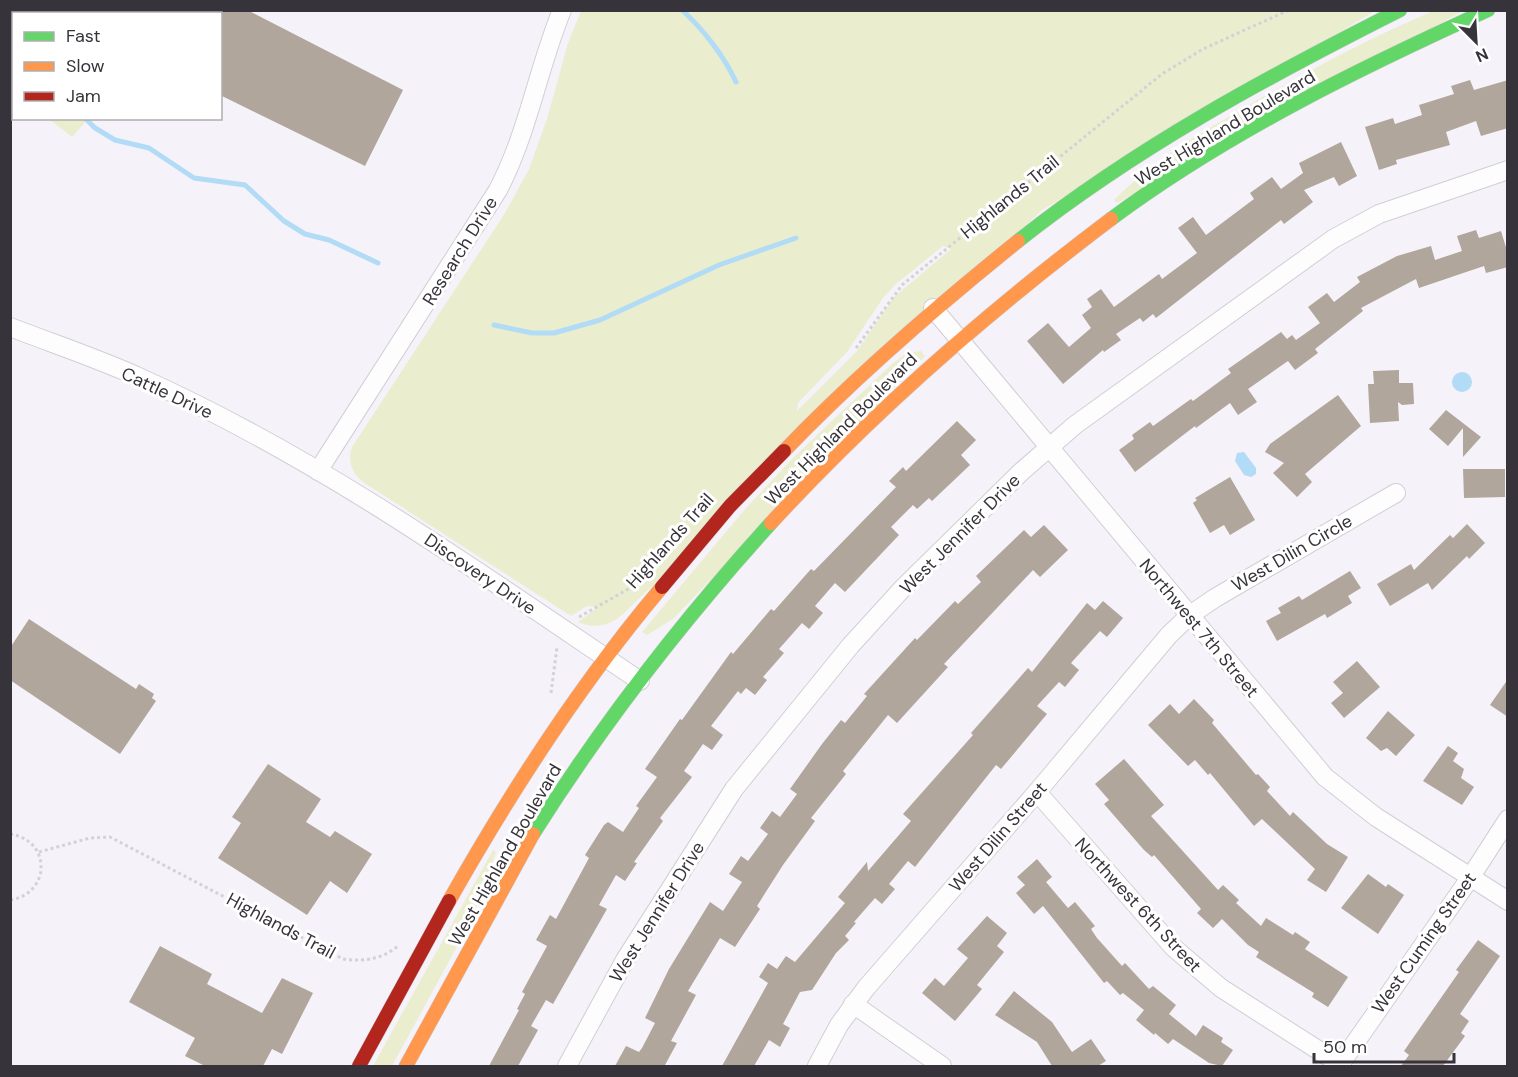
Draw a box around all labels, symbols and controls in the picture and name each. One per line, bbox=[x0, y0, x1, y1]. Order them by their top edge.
legend bbox=[12, 12, 222, 120]
north arrow bbox=[1446, 12, 1506, 72]
text: Fast bbox=[66, 24, 101, 48]
text: N bbox=[1472, 43, 1491, 67]
text: Slow bbox=[66, 54, 105, 78]
street label: West Highland Boulevard bbox=[1130, 65, 1320, 191]
text: Jam bbox=[66, 84, 101, 108]
street label: Highlands Trail bbox=[956, 150, 1064, 244]
street label: Research Drive bbox=[417, 192, 503, 310]
street label: West Highland Boulevard bbox=[759, 347, 923, 511]
street label: Cattle Drive bbox=[117, 361, 217, 425]
street label: West Jennifer Drive bbox=[894, 468, 1026, 600]
street label: Highlands Trail bbox=[621, 488, 719, 594]
street label: West Dilin Circle bbox=[1227, 509, 1357, 597]
street label: Discovery Drive bbox=[420, 528, 540, 620]
street label: Northwest 7th Street bbox=[1134, 554, 1264, 702]
street label: West Highland Boulevard bbox=[443, 760, 567, 950]
street label: West Dilin Street bbox=[944, 777, 1052, 897]
street label: Northwest 6th Street bbox=[1069, 833, 1207, 977]
street label: West Jennifer Drive bbox=[604, 837, 710, 987]
street label: West Cuming Street bbox=[1366, 868, 1482, 1018]
street label: Highlands Trail bbox=[222, 887, 340, 965]
scale bar bbox=[1314, 1026, 1454, 1064]
text: 50 m bbox=[1323, 1035, 1367, 1059]

